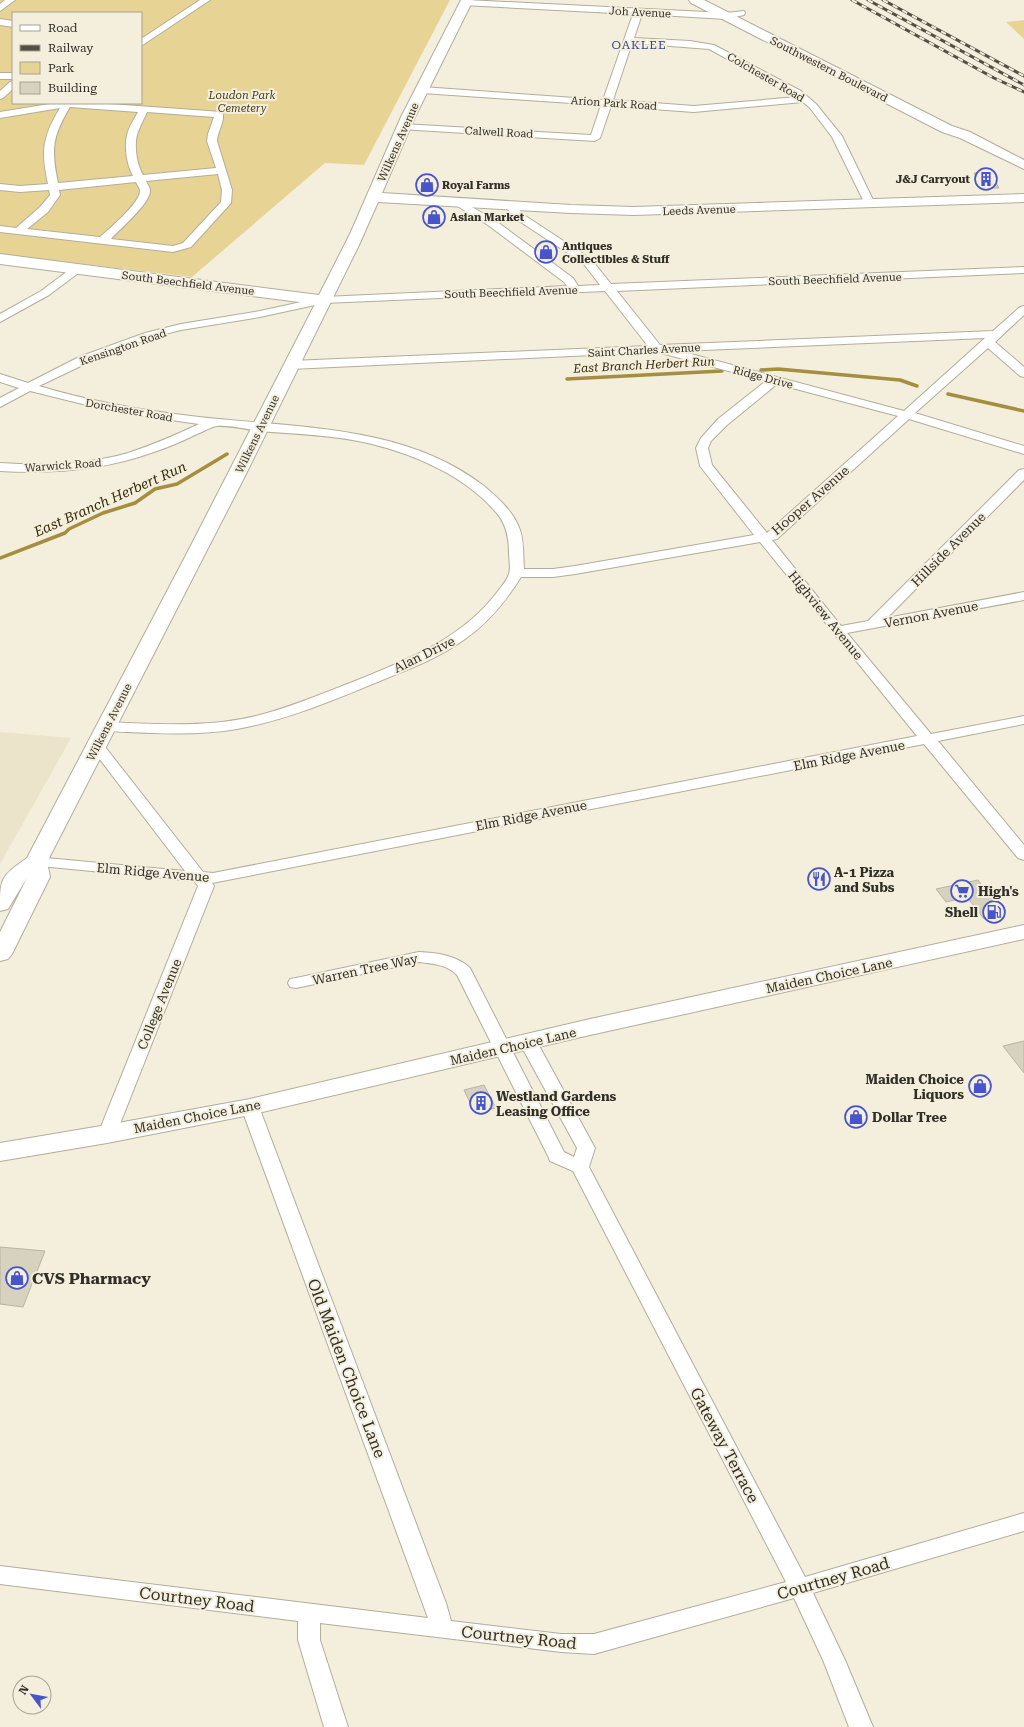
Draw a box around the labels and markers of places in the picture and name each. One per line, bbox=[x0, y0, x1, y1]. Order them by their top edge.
building icon: J&J Carryout bbox=[973, 166, 999, 192]
shop icon: Royal Farms bbox=[414, 172, 440, 198]
place label: J&J Carryout bbox=[896, 173, 971, 186]
place label: Royal Farms bbox=[442, 179, 510, 192]
shop icon: Asian Market bbox=[421, 204, 447, 230]
place label: Asian Market bbox=[450, 211, 525, 224]
shop icon: Antiques Collectibles & Stuff bbox=[533, 239, 559, 265]
place label: Antiques Collectibles & Stuff bbox=[562, 240, 670, 266]
place label: A-1 Pizza and Subs bbox=[834, 865, 895, 895]
restaurant icon: A-1 Pizza and Subs bbox=[806, 866, 832, 892]
supermarket icon: High's bbox=[949, 878, 975, 904]
place label: High's bbox=[978, 884, 1019, 899]
fuel station icon: Shell bbox=[981, 899, 1007, 925]
place label: Shell bbox=[945, 905, 979, 920]
place label: Maiden Choice Liquors bbox=[865, 1072, 964, 1102]
shop icon: Maiden Choice Liquors bbox=[967, 1073, 993, 1099]
place label: Westland Gardens Leasing Office bbox=[496, 1089, 617, 1119]
building icon: Westland Gardens Leasing Office bbox=[468, 1090, 494, 1116]
shop icon: Dollar Tree bbox=[843, 1104, 869, 1130]
place label: Dollar Tree bbox=[872, 1110, 947, 1125]
shop icon: CVS Pharmacy bbox=[4, 1265, 30, 1291]
place label: CVS Pharmacy bbox=[32, 1269, 151, 1288]

